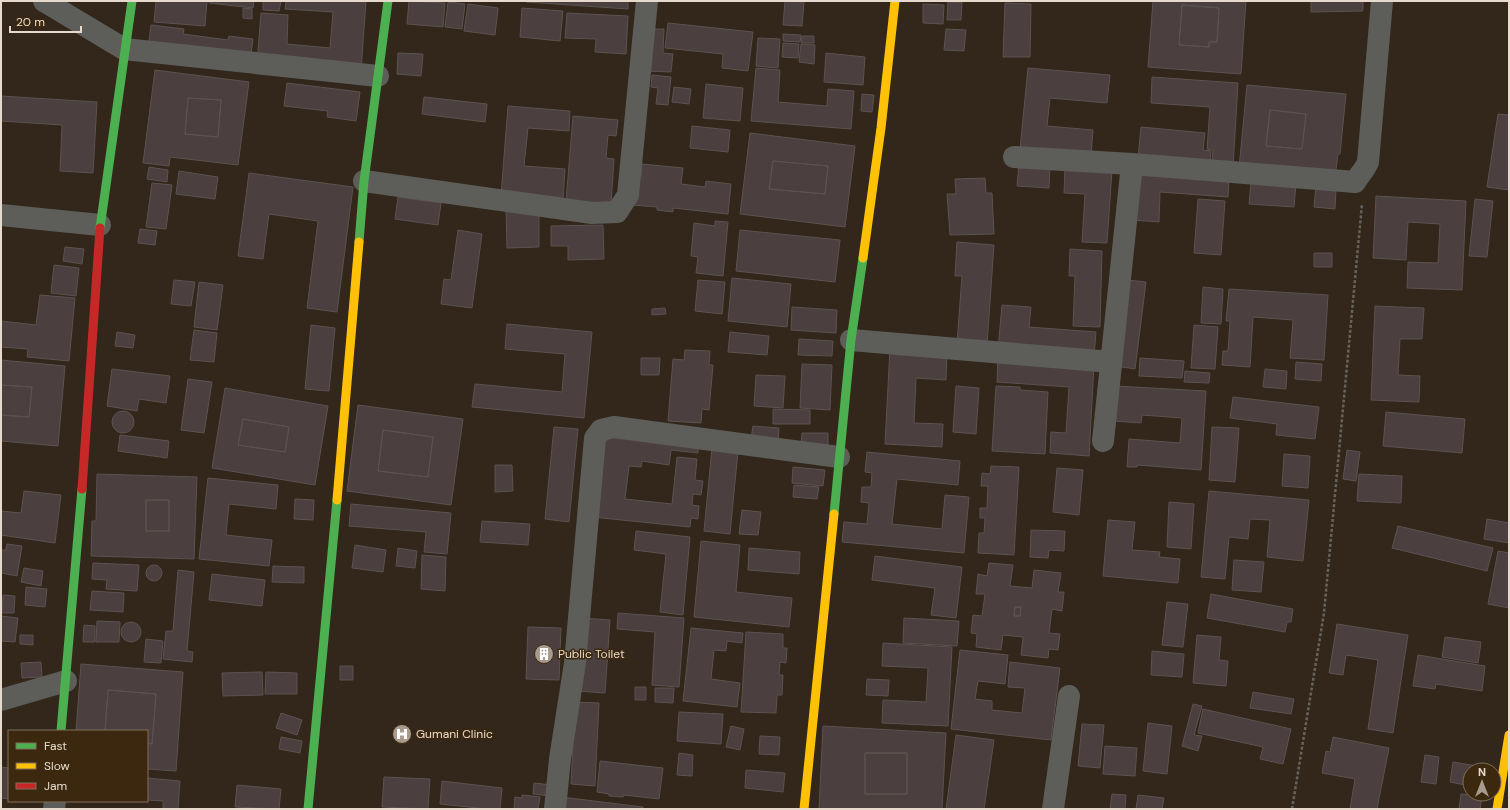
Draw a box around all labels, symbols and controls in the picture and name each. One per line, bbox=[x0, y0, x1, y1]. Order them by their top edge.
scale bar bbox=[10, 8, 81, 34]
text: 20 m bbox=[16, 14, 45, 30]
building icon: Public Toilet bbox=[533, 643, 555, 665]
place label: Public Toilet bbox=[558, 646, 625, 662]
hospital icon: Gumani Clinic bbox=[391, 723, 413, 745]
place label: Gumani Clinic bbox=[416, 726, 493, 742]
legend bbox=[8, 730, 148, 802]
text: Fast bbox=[44, 738, 67, 754]
text: Slow bbox=[44, 758, 70, 774]
north arrow bbox=[1462, 762, 1502, 802]
text: N bbox=[1478, 765, 1486, 779]
text: Jam bbox=[44, 778, 67, 794]

